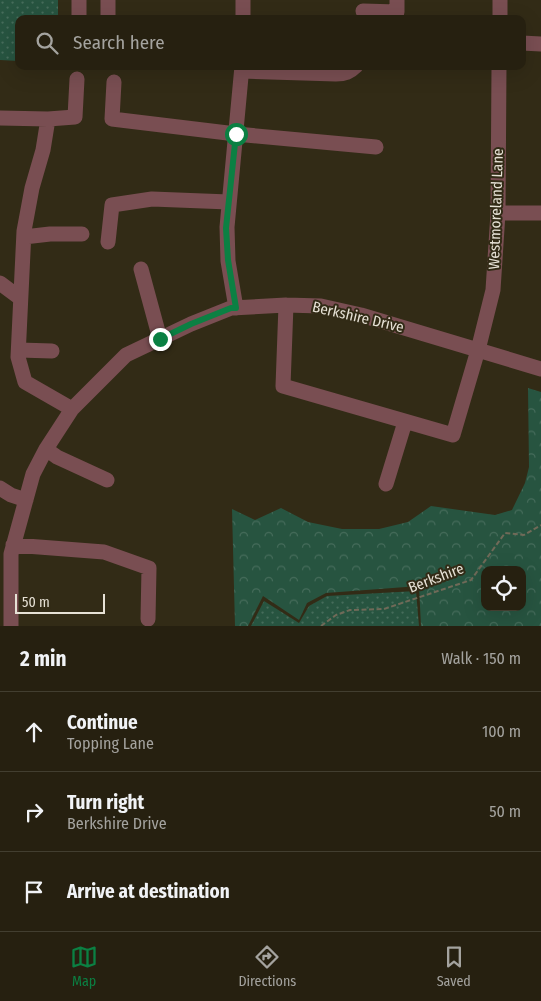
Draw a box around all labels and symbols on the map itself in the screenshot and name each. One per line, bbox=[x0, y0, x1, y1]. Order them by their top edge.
route start bbox=[225, 123, 248, 146]
street label: Westmoreland Lane bbox=[485, 148, 507, 270]
street label: Berkshire Drive bbox=[310, 298, 406, 336]
route end bbox=[149, 328, 172, 351]
street label: Berkshire bbox=[406, 559, 466, 597]
scale bar bbox=[15, 591, 105, 614]

